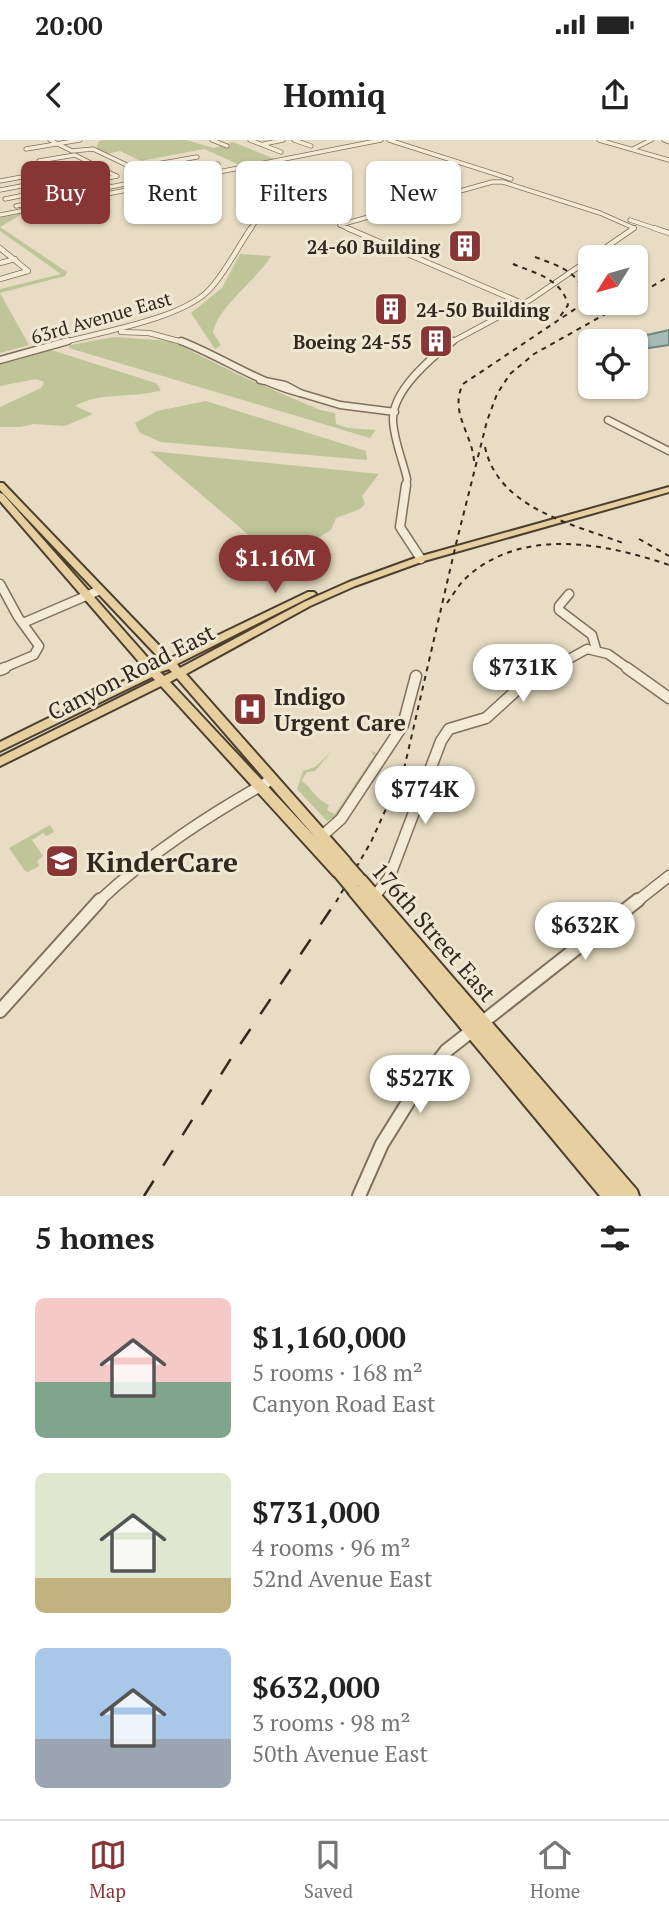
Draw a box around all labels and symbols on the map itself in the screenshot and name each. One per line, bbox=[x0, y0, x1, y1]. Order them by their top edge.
building icon: 24-60 Building bbox=[446, 227, 484, 265]
place label: 24-60 Building bbox=[307, 234, 441, 259]
north arrow bbox=[578, 245, 648, 315]
street label: 63rd Avenue East bbox=[28, 285, 174, 349]
building icon: 24-50 Building bbox=[372, 290, 410, 328]
place label: 24-50 Building bbox=[416, 297, 551, 322]
building icon: Boeing 24-55 bbox=[417, 322, 455, 360]
place label: Boeing 24-55 bbox=[293, 329, 412, 354]
pin: $1.16M bbox=[218, 536, 332, 595]
street label: Canyon Road East bbox=[42, 616, 220, 727]
pin: $731K bbox=[474, 644, 572, 704]
place label: Indigo Urgent Care bbox=[274, 681, 406, 738]
hospital icon: Indigo Urgent Care bbox=[231, 690, 269, 728]
pin: $774K bbox=[376, 766, 474, 826]
school or university icon: KinderCare bbox=[43, 842, 81, 880]
place label: KinderCare bbox=[86, 843, 238, 880]
street label: 176th Street East bbox=[365, 856, 503, 1008]
pin: $632K bbox=[536, 902, 634, 962]
pin: $527K bbox=[371, 1056, 469, 1115]

